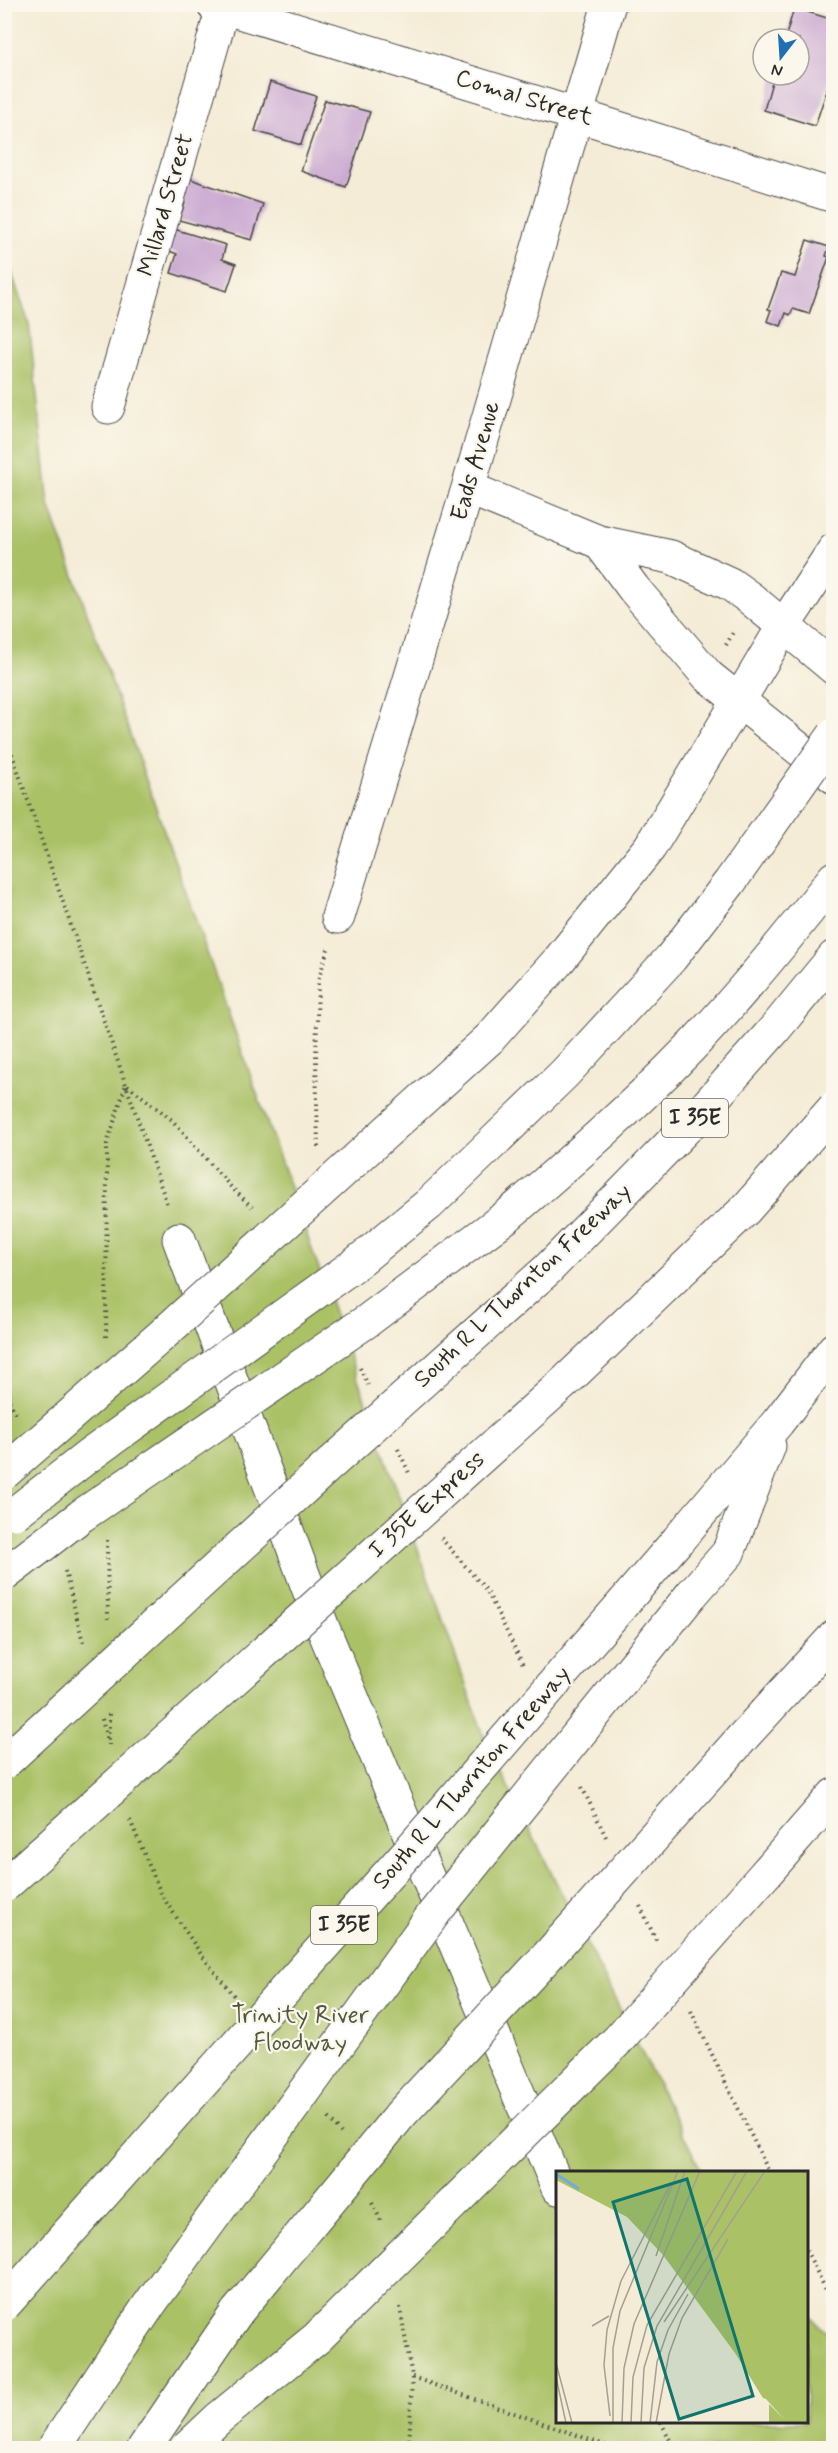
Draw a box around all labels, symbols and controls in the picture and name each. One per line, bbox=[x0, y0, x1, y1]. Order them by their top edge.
north arrow bbox=[751, 27, 811, 87]
text: N bbox=[769, 58, 785, 82]
street label: Comal Street bbox=[452, 62, 596, 134]
street label: Millard Street bbox=[131, 130, 201, 280]
street label: Eads Avenue bbox=[444, 398, 508, 524]
road number: I 35E bbox=[662, 1099, 728, 1137]
street label: South R L Thornton Freeway bbox=[408, 1177, 638, 1395]
street label: I 35E Express bbox=[362, 1444, 492, 1566]
street label: South R L Thornton Freeway bbox=[366, 1660, 578, 1896]
road number: I 35E bbox=[311, 1906, 377, 1944]
park label: Trinity River Floodway bbox=[231, 2000, 369, 2059]
inset map bbox=[556, 2171, 808, 2423]

